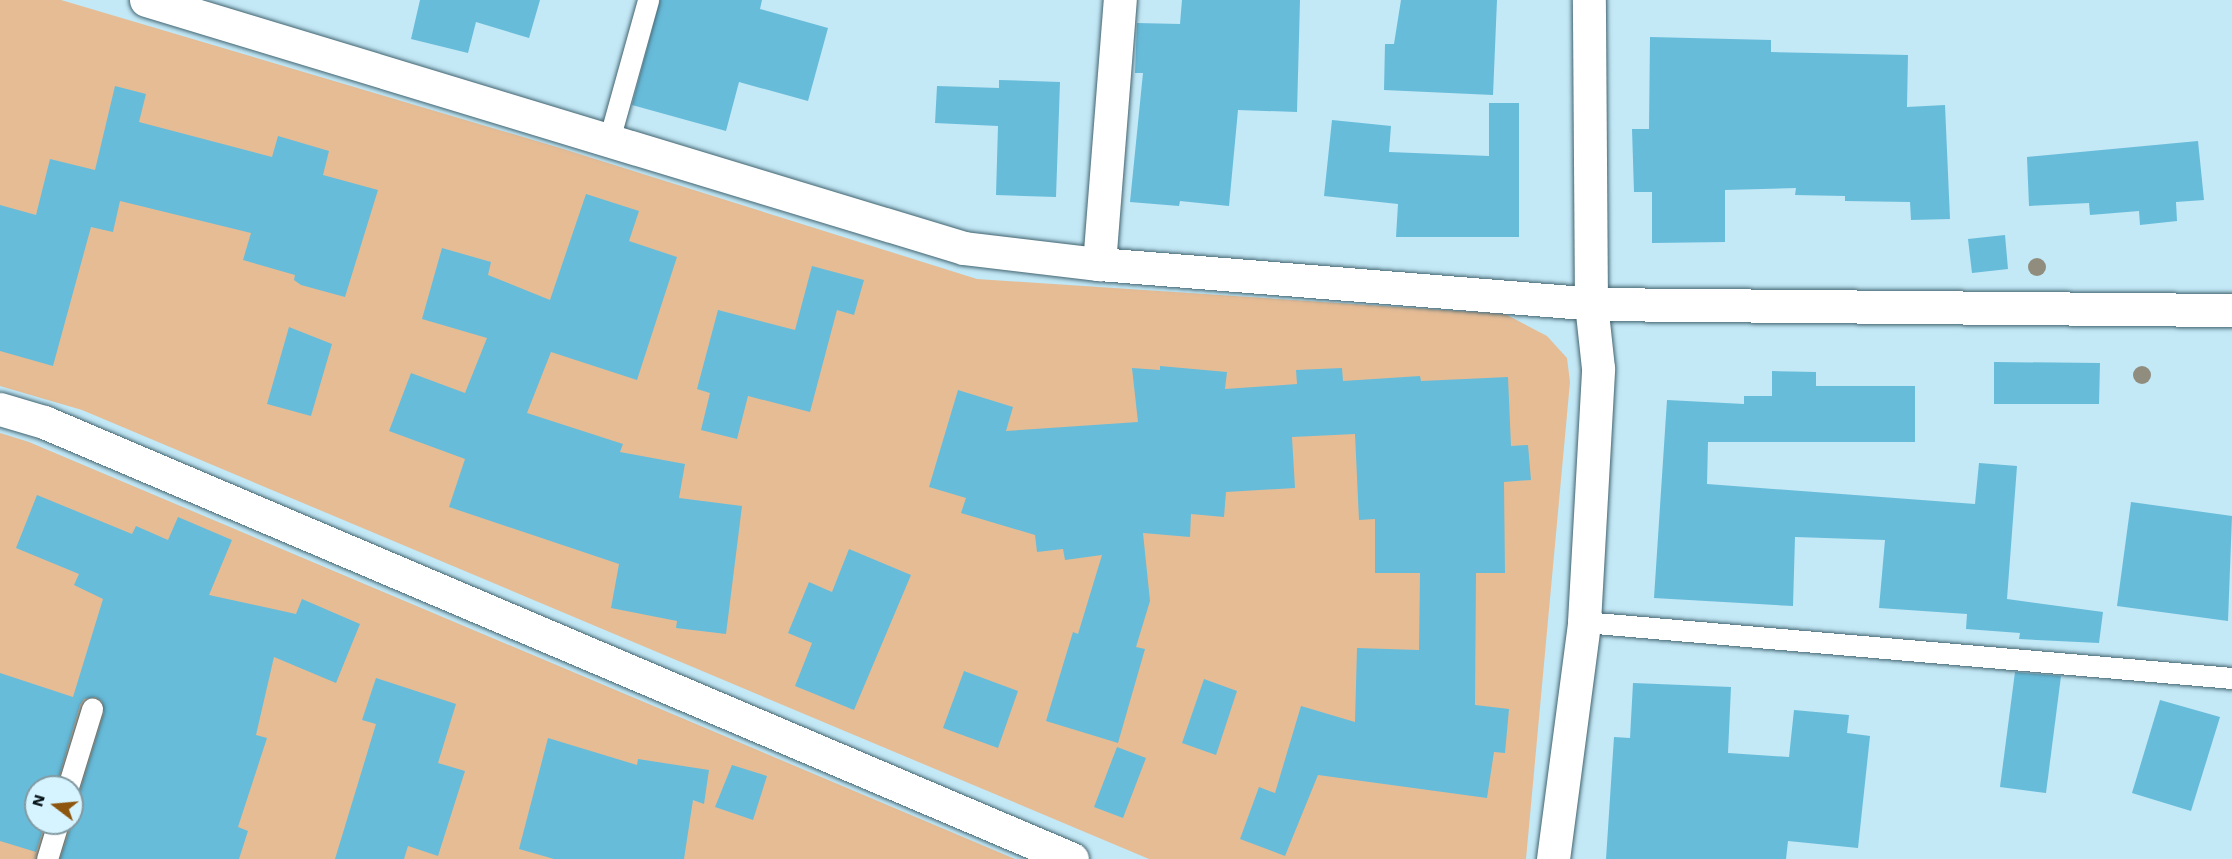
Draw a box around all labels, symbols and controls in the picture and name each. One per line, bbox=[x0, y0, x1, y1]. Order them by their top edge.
north arrow bbox=[24, 775, 84, 835]
text: N bbox=[27, 792, 49, 809]

